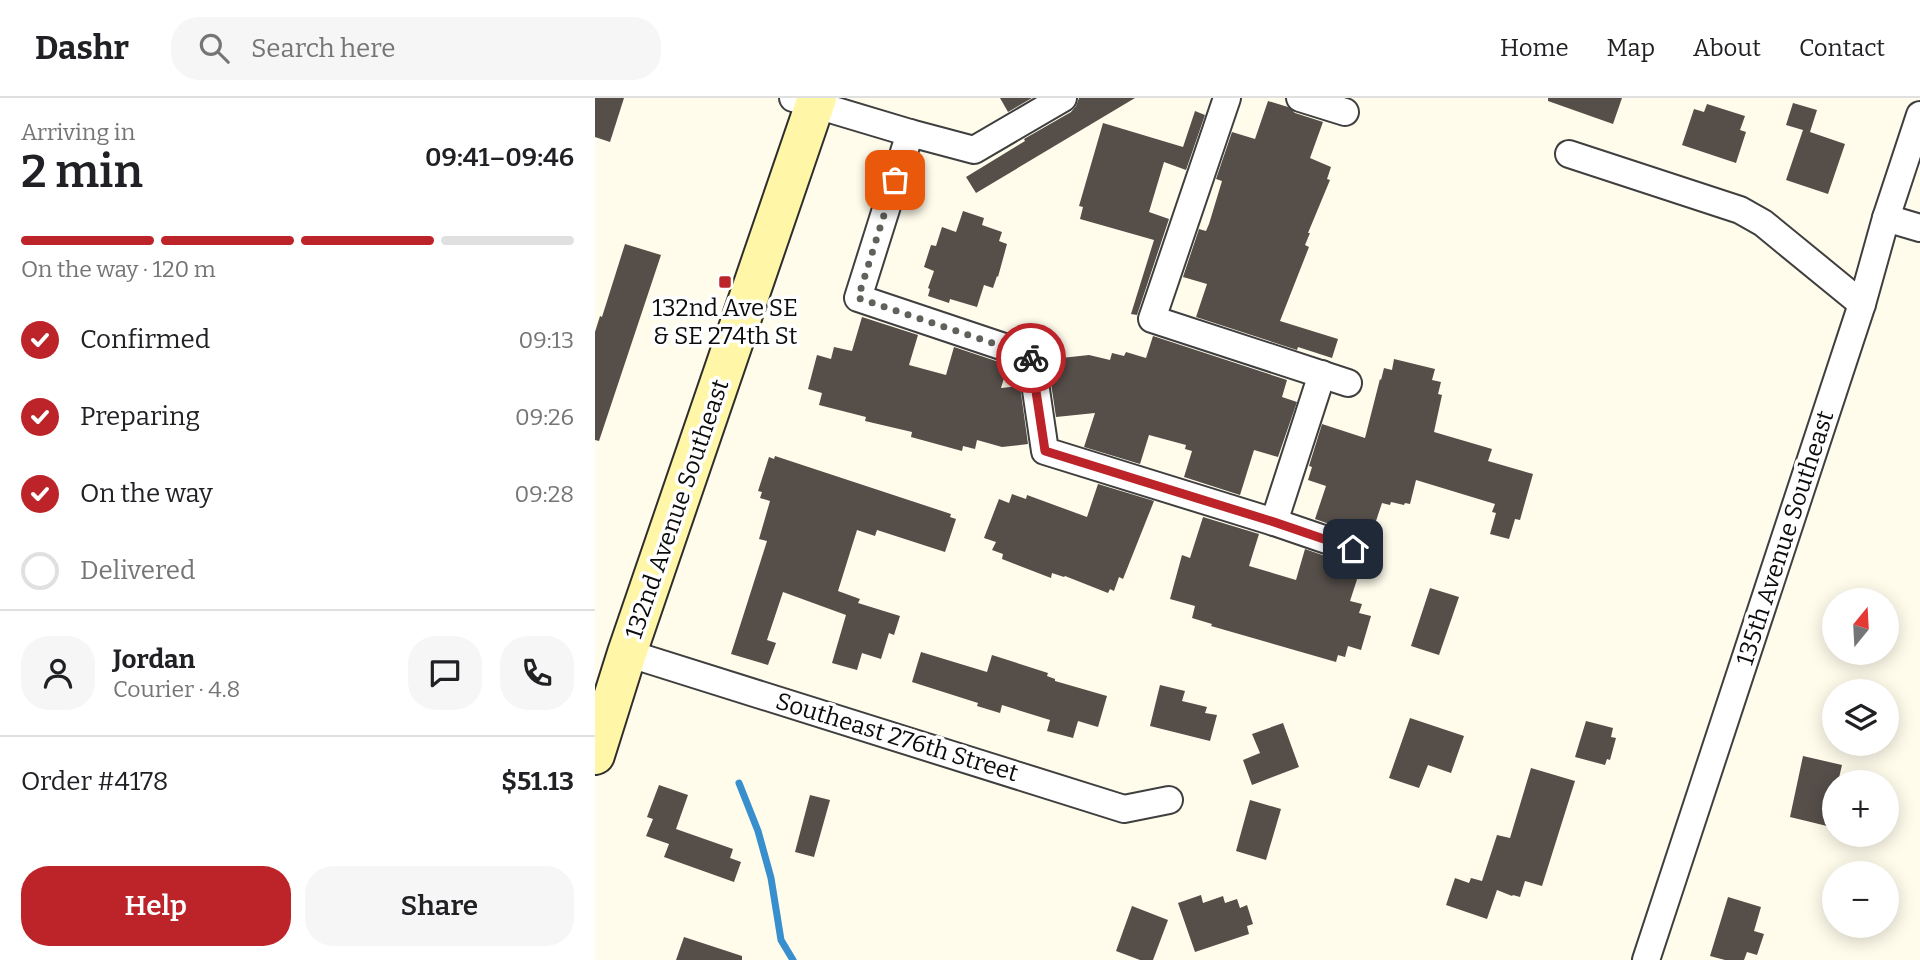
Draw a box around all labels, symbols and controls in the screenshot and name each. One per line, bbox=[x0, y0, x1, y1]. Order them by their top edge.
search box bbox=[171, 17, 661, 80]
text: Dashr bbox=[35, 28, 129, 68]
icon: search bbox=[195, 29, 233, 67]
text: Search here bbox=[251, 33, 395, 64]
text: Home bbox=[1500, 34, 1569, 62]
text: Map bbox=[1607, 34, 1655, 62]
text: About bbox=[1693, 34, 1761, 62]
text: Contact bbox=[1799, 34, 1885, 62]
text: Arriving in bbox=[21, 118, 135, 146]
text: 09:41–09:46 bbox=[425, 142, 574, 173]
text: 2 min bbox=[21, 144, 143, 199]
pin bbox=[865, 150, 925, 210]
icon: bag bbox=[876, 161, 914, 199]
text: On the way · 120 m bbox=[21, 255, 216, 283]
marker: 132nd Ave SE & SE 274th St bbox=[717, 274, 733, 290]
place label: 132nd Ave SE & SE 274th St bbox=[652, 294, 798, 350]
icon: check bbox=[21, 321, 59, 359]
courier bbox=[996, 323, 1066, 393]
text: Confirmed bbox=[80, 324, 210, 355]
text: 09:13 bbox=[518, 326, 574, 354]
icon: bike bbox=[1012, 339, 1050, 377]
street label: 132nd Avenue Southeast bbox=[619, 375, 735, 642]
icon: check bbox=[21, 398, 59, 436]
text: Preparing bbox=[80, 401, 200, 432]
text: 09:26 bbox=[515, 403, 574, 431]
street label: 135th Avenue Southeast bbox=[1731, 407, 1840, 669]
icon: check bbox=[21, 475, 59, 513]
text: On the way bbox=[80, 478, 213, 509]
text: 09:28 bbox=[515, 480, 574, 508]
pin bbox=[1323, 519, 1383, 579]
icon: home bbox=[1334, 530, 1372, 568]
text: Delivered bbox=[80, 555, 195, 586]
north arrow bbox=[1822, 588, 1899, 665]
map controls bbox=[1822, 588, 1899, 938]
button: person bbox=[21, 636, 95, 710]
button: chat bbox=[408, 636, 482, 710]
button: phone bbox=[500, 636, 574, 710]
text: Jordan bbox=[113, 644, 195, 675]
text: Courier · 4.8 bbox=[113, 675, 240, 703]
button: layers bbox=[1822, 679, 1899, 756]
street label: Southeast 276th Street bbox=[772, 687, 1022, 787]
text: Order #4178 bbox=[21, 766, 168, 797]
text: $51.13 bbox=[501, 766, 574, 797]
button: + bbox=[1822, 770, 1899, 847]
button: − bbox=[1822, 861, 1899, 938]
button: Help bbox=[21, 866, 291, 946]
button: Share bbox=[305, 866, 574, 946]

